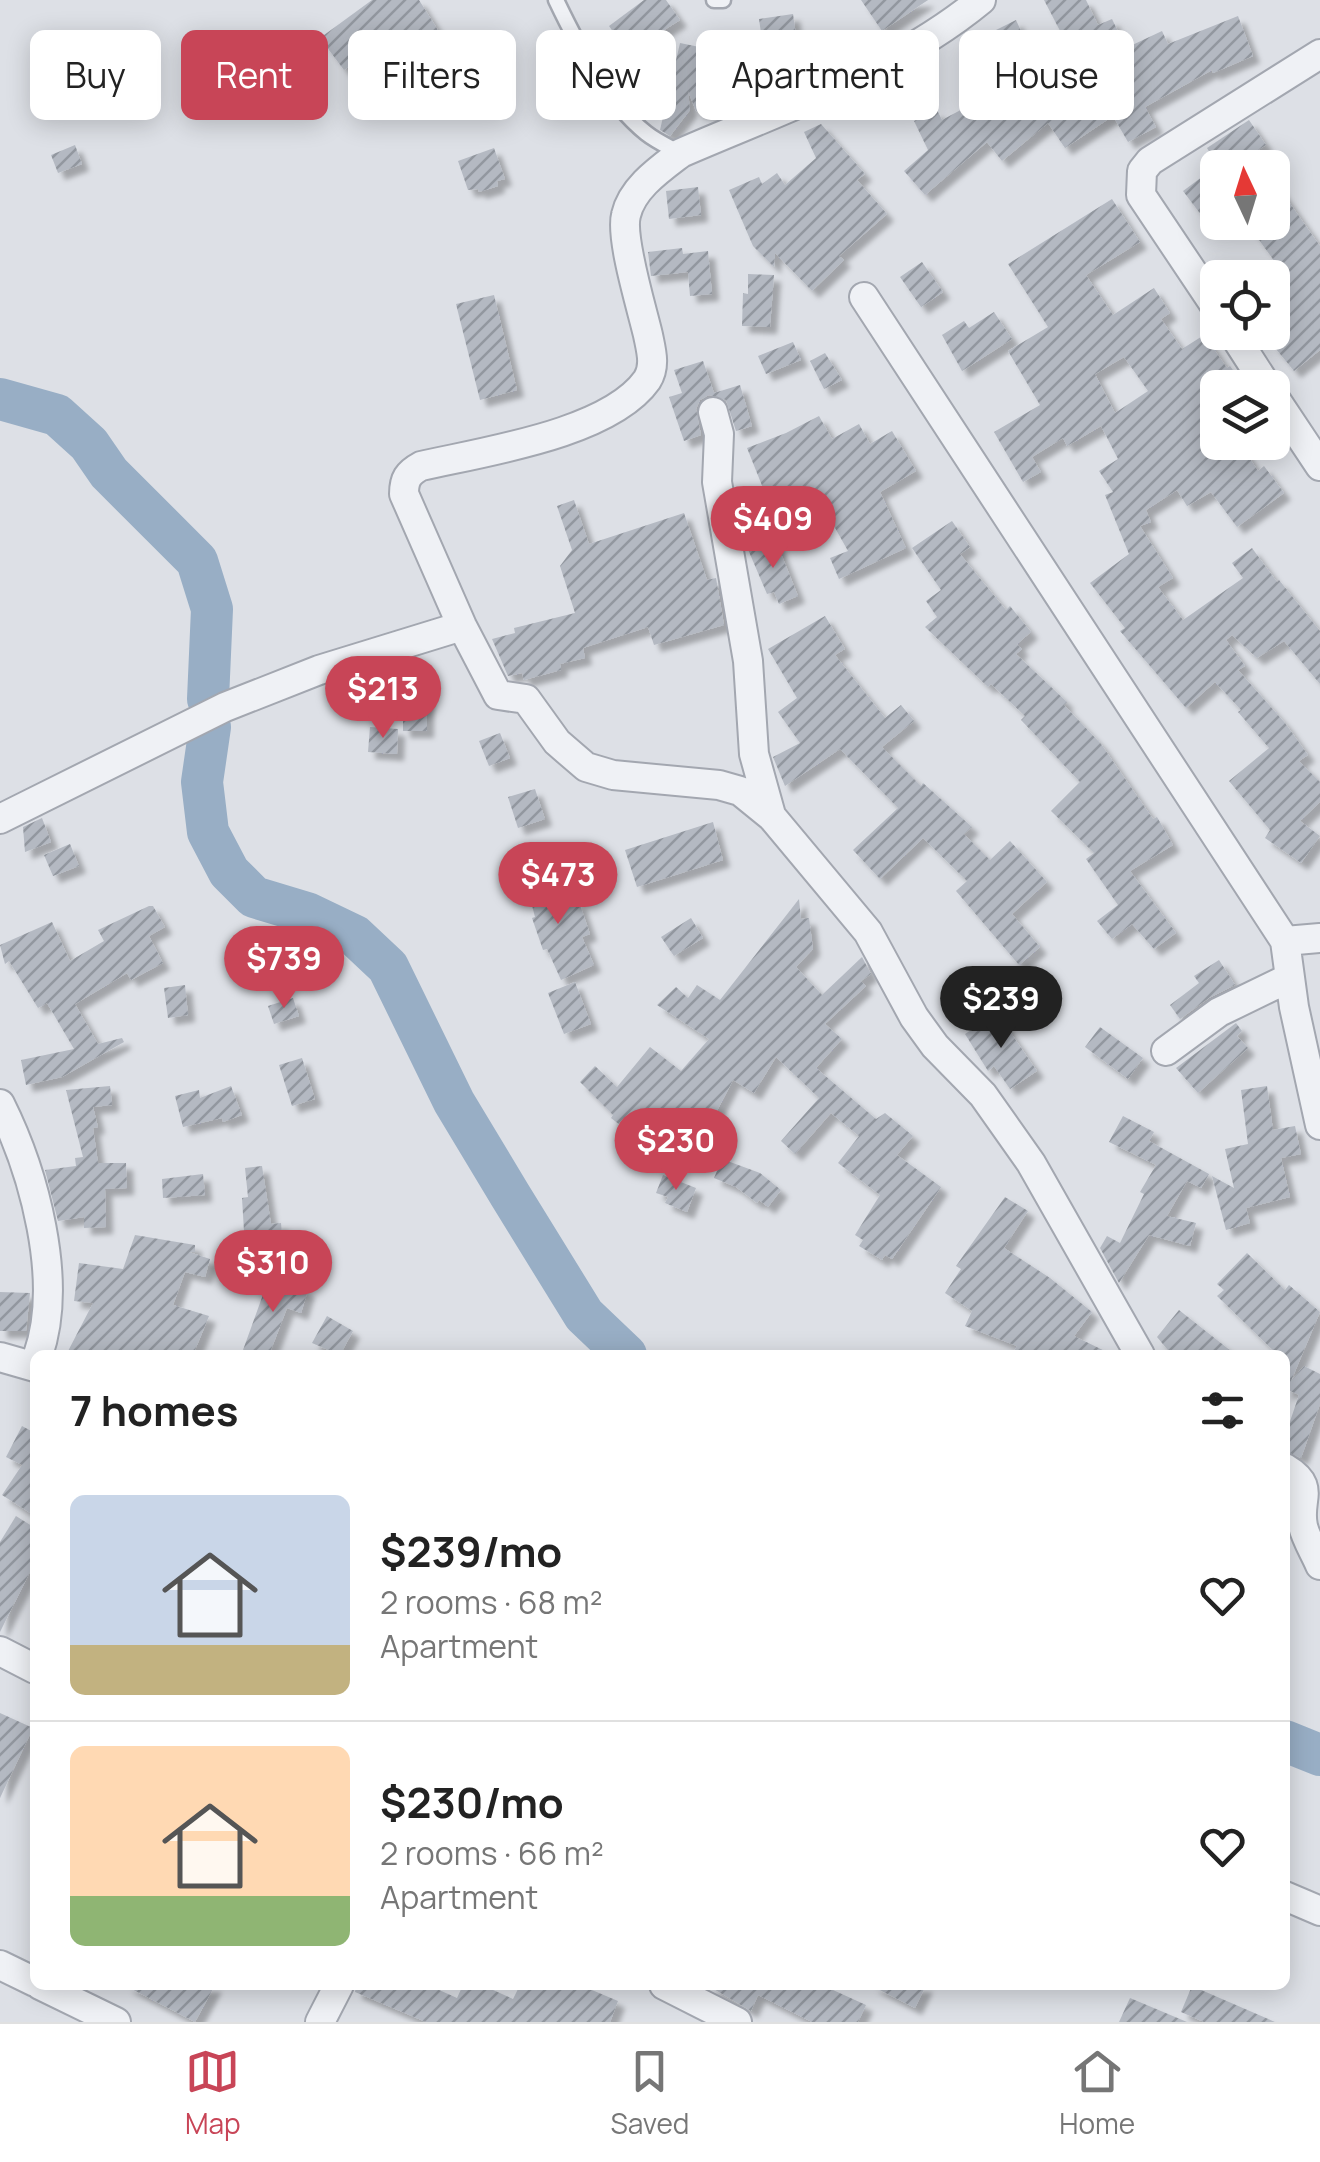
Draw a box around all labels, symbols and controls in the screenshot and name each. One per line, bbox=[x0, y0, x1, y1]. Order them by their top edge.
chip: Buy bbox=[30, 30, 161, 120]
chip: Rent bbox=[181, 30, 328, 120]
chip: Filters bbox=[348, 30, 516, 120]
chip: New bbox=[536, 30, 676, 120]
chip: Apartment bbox=[696, 30, 939, 120]
chip: House bbox=[959, 30, 1134, 120]
north arrow bbox=[1200, 150, 1290, 240]
map controls bbox=[1200, 150, 1290, 460]
button: locate bbox=[1200, 260, 1290, 350]
button: layers bbox=[1200, 370, 1290, 460]
pin: $409 bbox=[714, 486, 832, 571]
text: $409 bbox=[733, 496, 813, 540]
pin: $213 bbox=[324, 656, 442, 741]
text: $213 bbox=[347, 666, 419, 710]
pin: $473 bbox=[499, 842, 617, 927]
text: $473 bbox=[520, 852, 596, 896]
pin: $739 bbox=[225, 926, 343, 1011]
text: $739 bbox=[246, 936, 322, 980]
pin: $239 bbox=[942, 966, 1060, 1051]
text: $239 bbox=[962, 976, 1040, 1020]
pin: $230 bbox=[617, 1108, 735, 1193]
text: $230 bbox=[637, 1118, 715, 1162]
pin: $310 bbox=[214, 1230, 332, 1315]
text: $310 bbox=[236, 1240, 310, 1284]
text: 7 homes bbox=[70, 1381, 238, 1439]
icon: filters bbox=[1195, 1383, 1250, 1438]
text: $239/mo bbox=[380, 1522, 562, 1580]
icon: home bbox=[150, 1535, 270, 1655]
icon: heart bbox=[1195, 1568, 1250, 1623]
text: 2 rooms · 68 m² bbox=[380, 1580, 602, 1624]
text: Apartment bbox=[380, 1624, 538, 1668]
text: $230/mo bbox=[380, 1773, 564, 1831]
icon: home bbox=[150, 1786, 270, 1906]
icon: heart bbox=[1195, 1819, 1250, 1874]
text: 2 rooms · 66 m² bbox=[380, 1831, 604, 1875]
text: Apartment bbox=[380, 1875, 538, 1919]
tab: Map bbox=[185, 2044, 241, 2142]
tab: Saved bbox=[611, 2044, 689, 2142]
tab: Home bbox=[1059, 2044, 1135, 2142]

